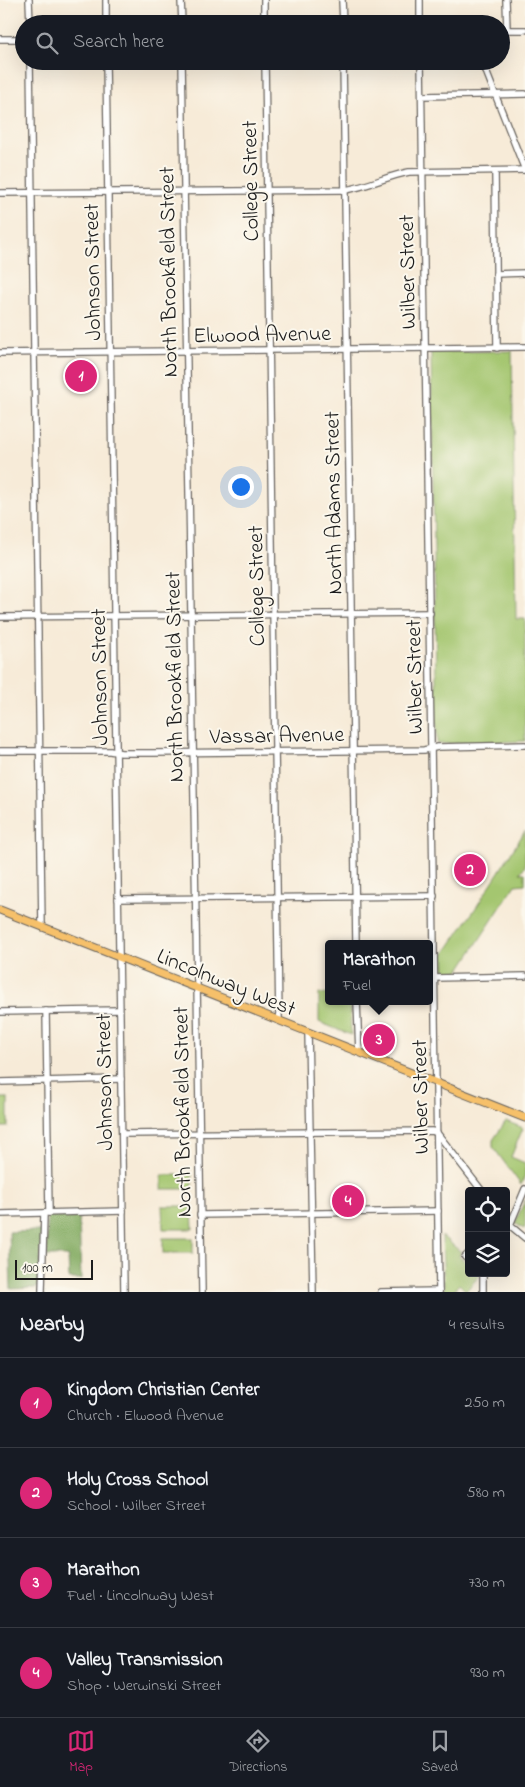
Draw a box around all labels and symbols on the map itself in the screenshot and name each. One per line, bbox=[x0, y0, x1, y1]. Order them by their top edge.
street label: College Street bbox=[235, 120, 270, 242]
street label: North Brookfield Street bbox=[152, 166, 188, 378]
street label: Johnson Street bbox=[77, 202, 111, 341]
street label: Wilber Street bbox=[392, 214, 426, 330]
street label: Elwood Avenue bbox=[193, 319, 331, 353]
pin: 1 bbox=[65, 357, 97, 395]
street label: North Adams Street bbox=[317, 410, 353, 595]
your location bbox=[228, 474, 254, 500]
street label: College Street bbox=[241, 525, 276, 647]
street label: North Brookfield Street bbox=[158, 571, 194, 783]
street label: Johnson Street bbox=[84, 607, 118, 746]
street label: Wilber Street bbox=[399, 619, 433, 735]
street label: Vassar Avenue bbox=[208, 720, 345, 754]
pin: 2 bbox=[454, 851, 486, 889]
street label: Lincolnway West bbox=[151, 941, 301, 1027]
street label: North Brookfield Street bbox=[166, 1006, 202, 1218]
street label: Johnson Street bbox=[89, 1012, 123, 1151]
pin: 3 bbox=[363, 1021, 395, 1059]
street label: Wilber Street bbox=[405, 1039, 439, 1155]
pin: 4 bbox=[332, 1182, 364, 1220]
scale bar bbox=[15, 1257, 92, 1280]

